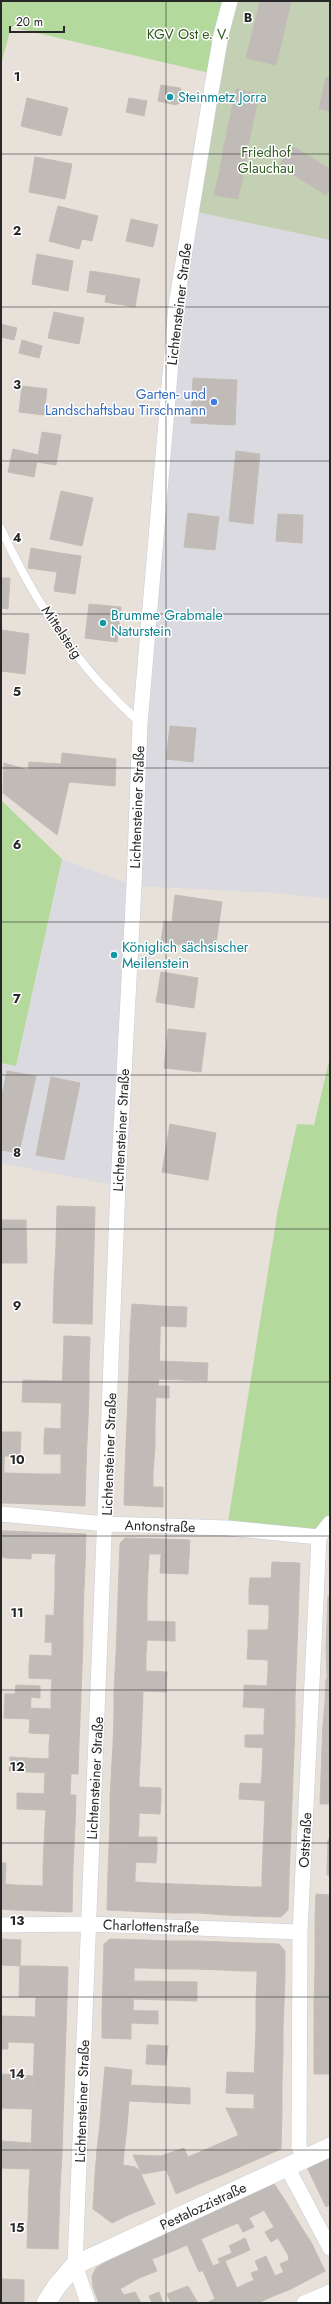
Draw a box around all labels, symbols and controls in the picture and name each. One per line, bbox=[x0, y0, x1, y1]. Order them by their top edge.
scale bar bbox=[10, 8, 64, 34]
text: B bbox=[244, 8, 253, 27]
text: 20 m bbox=[16, 13, 43, 31]
park label: KGV Ost e. V. bbox=[147, 24, 229, 44]
text: 1 bbox=[14, 67, 20, 86]
place label: Steinmetz Jorra bbox=[178, 87, 267, 107]
marker: Steinmetz Jorra bbox=[165, 92, 175, 102]
park label: Friedhof Glauchau bbox=[238, 142, 294, 178]
text: 2 bbox=[13, 221, 21, 240]
street label: Lichtensteiner Straße bbox=[162, 242, 196, 366]
text: 3 bbox=[13, 375, 21, 394]
place label: Garten- und Landschaftsbau Tirschmann bbox=[45, 384, 206, 420]
marker: Garten- und Landschaftsbau Tirschmann bbox=[209, 397, 219, 407]
text: 4 bbox=[12, 528, 22, 547]
street label: Mittelsteig bbox=[37, 602, 87, 662]
place label: Brumme Grabmale Naturstein bbox=[111, 605, 223, 641]
marker: Brumme Grabmale Naturstein bbox=[98, 618, 108, 628]
text: 5 bbox=[13, 682, 21, 701]
street label: Lichtensteiner Straße bbox=[125, 745, 149, 869]
text: 6 bbox=[13, 835, 22, 854]
place label: Königlich sächsischer Meilenstein bbox=[122, 937, 249, 973]
marker: Königlich sächsischer Meilenstein bbox=[109, 950, 119, 960]
text: 7 bbox=[13, 989, 21, 1008]
street label: Lichtensteiner Straße bbox=[108, 1068, 134, 1192]
text: 8 bbox=[13, 1143, 21, 1162]
text: 9 bbox=[13, 1296, 22, 1315]
street label: Lichtensteiner Straße bbox=[97, 1392, 121, 1516]
text: 10 bbox=[9, 1450, 25, 1469]
street label: Antonstraße bbox=[124, 1515, 196, 1537]
text: 11 bbox=[10, 1603, 24, 1622]
street label: Lichtensteiner Straße bbox=[82, 1716, 108, 1840]
text: 12 bbox=[9, 1757, 25, 1776]
street label: Oststraße bbox=[294, 1812, 316, 1868]
text: 13 bbox=[10, 1911, 24, 1930]
street label: Charlottenstraße bbox=[103, 1914, 199, 1938]
street label: Lichtensteiner Straße bbox=[70, 2039, 94, 2163]
text: 14 bbox=[9, 2064, 25, 2083]
street label: Pestalozzistraße bbox=[156, 2177, 250, 2235]
text: 15 bbox=[9, 2218, 25, 2237]

